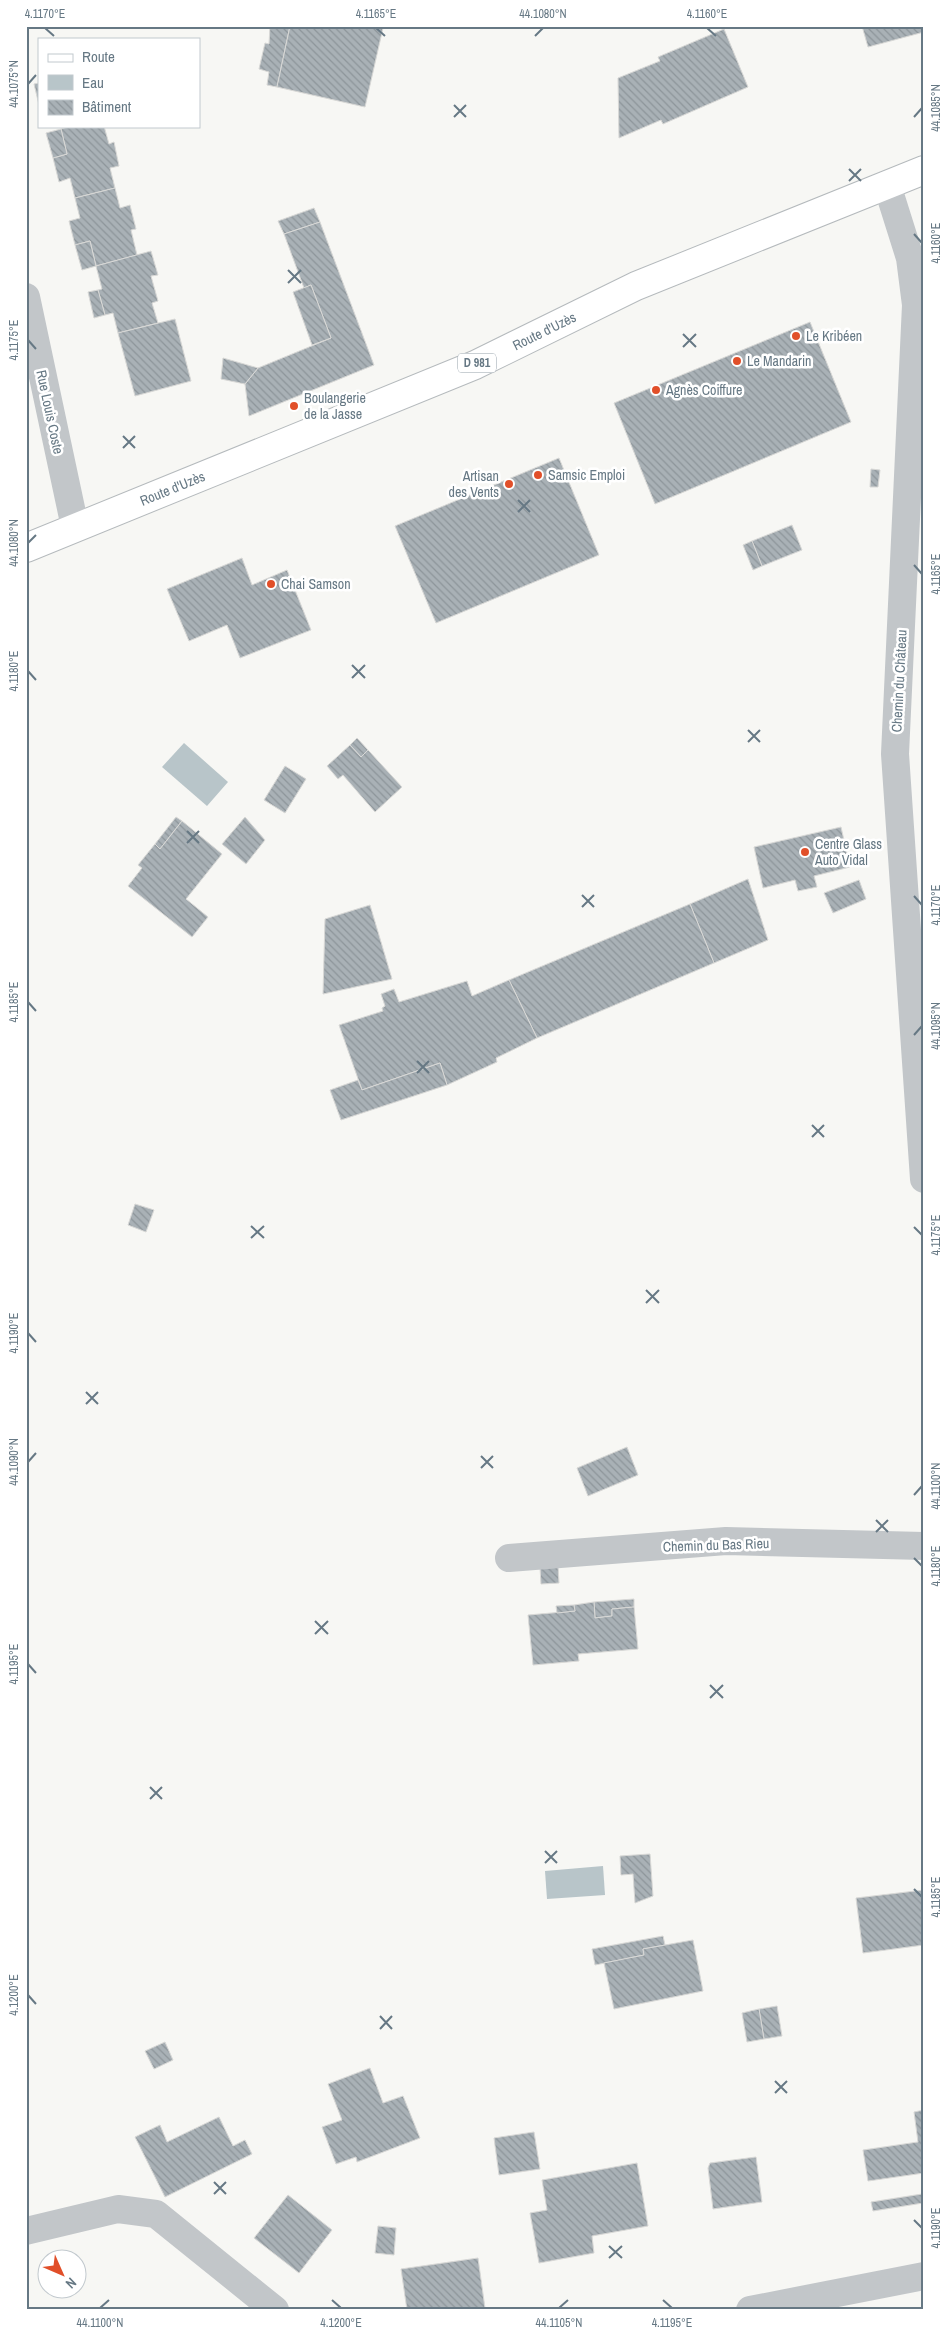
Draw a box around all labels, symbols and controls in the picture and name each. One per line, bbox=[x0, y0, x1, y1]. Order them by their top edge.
text: 4.1170°E bbox=[25, 6, 65, 22]
text: 4.1165°E bbox=[356, 6, 396, 22]
text: 44.1080°N bbox=[519, 6, 567, 22]
text: 4.1160°E bbox=[687, 6, 727, 22]
legend bbox=[38, 38, 200, 128]
text: Route bbox=[82, 46, 115, 67]
text: 44.1075°N bbox=[6, 60, 22, 108]
text: Eau bbox=[82, 72, 104, 93]
text: 44.1085°N bbox=[928, 84, 944, 132]
text: Bâtiment bbox=[82, 96, 132, 117]
text: 4.1160°E bbox=[928, 223, 944, 263]
street label: Route d'Uzès bbox=[509, 308, 579, 354]
text: 4.1175°E bbox=[6, 320, 22, 360]
place label: Le Kribéen bbox=[806, 327, 862, 345]
marker: Le Kribéen bbox=[790, 330, 802, 342]
place label: Le Mandarin bbox=[747, 352, 811, 370]
road number: D 981 bbox=[458, 353, 496, 372]
marker: Le Mandarin bbox=[731, 355, 743, 367]
street label: Rue Louis Coste bbox=[32, 368, 68, 456]
place label: Agnès Coiffure bbox=[665, 381, 742, 399]
marker: Agnès Coiffure bbox=[650, 384, 662, 396]
place label: Boulangerie de la Jasse bbox=[304, 389, 366, 423]
marker: Boulangerie de la Jasse bbox=[288, 400, 300, 412]
place label: Samsic Emploi bbox=[548, 466, 625, 484]
street label: Route d'Uzès bbox=[137, 467, 208, 510]
place label: Artisan des Vents bbox=[449, 467, 499, 501]
marker: Samsic Emploi bbox=[532, 469, 544, 481]
marker: Artisan des Vents bbox=[503, 478, 515, 490]
text: 44.1080°N bbox=[6, 519, 22, 567]
text: 4.1165°E bbox=[928, 554, 944, 594]
place label: Chai Samson bbox=[281, 575, 351, 593]
marker: Chai Samson bbox=[265, 578, 277, 590]
street label: Chemin du Château bbox=[887, 629, 911, 733]
text: 4.1180°E bbox=[6, 651, 22, 691]
place label: Centre Glass Auto Vidal bbox=[814, 835, 882, 869]
marker: Centre Glass Auto Vidal bbox=[799, 846, 811, 858]
text: 4.1170°E bbox=[928, 885, 944, 925]
text: 4.1185°E bbox=[6, 982, 22, 1022]
text: 44.1095°N bbox=[928, 1002, 944, 1050]
text: 4.1175°E bbox=[928, 1215, 944, 1255]
text: 4.1190°E bbox=[6, 1313, 22, 1353]
text: 44.1090°N bbox=[6, 1438, 22, 1486]
text: 44.1100°N bbox=[928, 1463, 944, 1509]
street label: Chemin du Bas Rieu bbox=[662, 1534, 770, 1556]
text: 4.1180°E bbox=[928, 1546, 944, 1586]
text: 4.1195°E bbox=[6, 1644, 22, 1684]
text: 4.1185°E bbox=[928, 1877, 944, 1917]
text: 4.1200°E bbox=[6, 1974, 22, 2016]
text: 4.1190°E bbox=[928, 2208, 944, 2248]
north arrow bbox=[38, 2248, 88, 2298]
text: N bbox=[62, 2274, 80, 2292]
text: 44.1100°N bbox=[77, 2315, 123, 2331]
text: 4.1200°E bbox=[320, 2315, 362, 2331]
text: 44.1105°N bbox=[536, 2315, 582, 2331]
text: 4.1195°E bbox=[652, 2315, 692, 2331]

